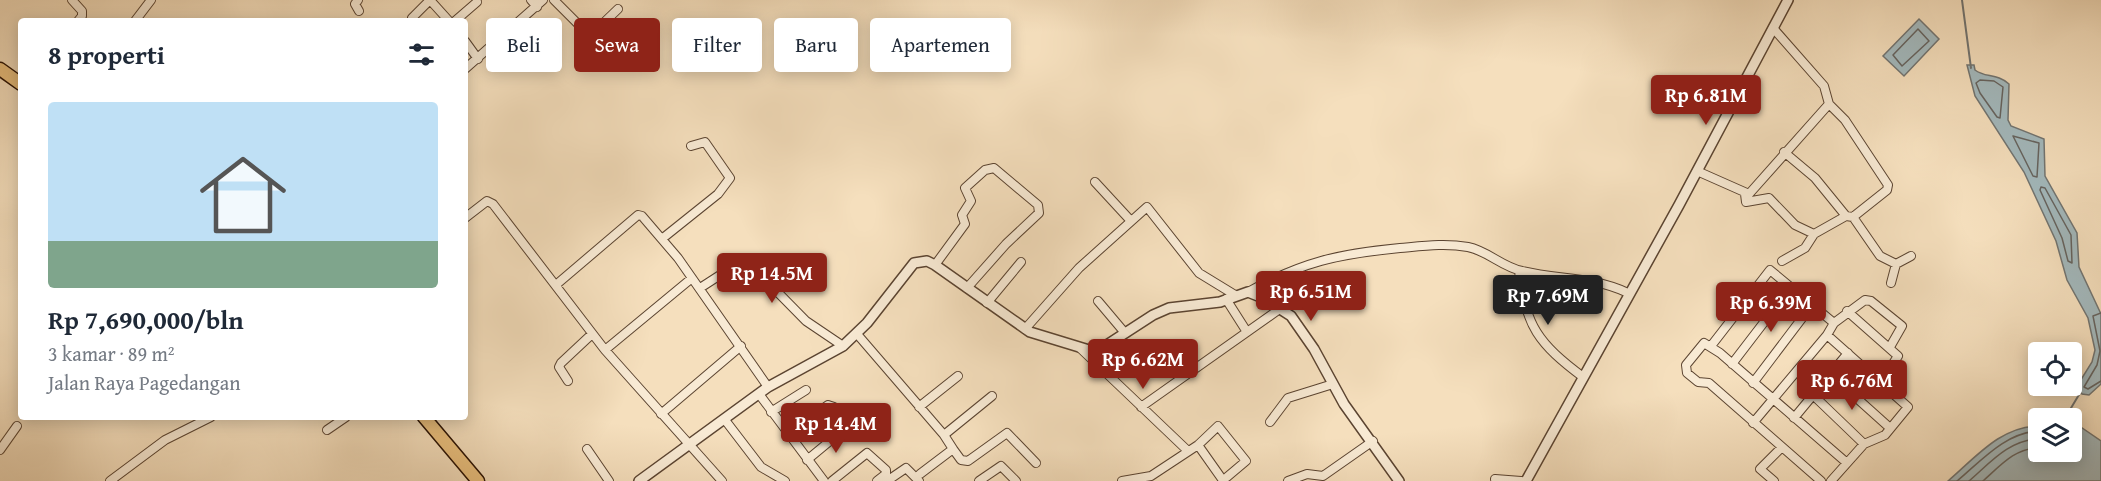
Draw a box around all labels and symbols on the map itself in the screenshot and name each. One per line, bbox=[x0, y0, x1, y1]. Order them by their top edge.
pin: Rp 6.81M bbox=[1644, 75, 1768, 126]
pin: Rp 14.5M bbox=[710, 253, 834, 304]
pin: Rp 6.51M bbox=[1249, 271, 1373, 322]
pin: Rp 7.69M bbox=[1486, 275, 1610, 326]
pin: Rp 6.39M bbox=[1709, 282, 1833, 333]
pin: Rp 6.62M bbox=[1081, 339, 1205, 390]
pin: Rp 6.76M bbox=[1790, 360, 1914, 411]
pin: Rp 14.4M bbox=[774, 403, 898, 454]

